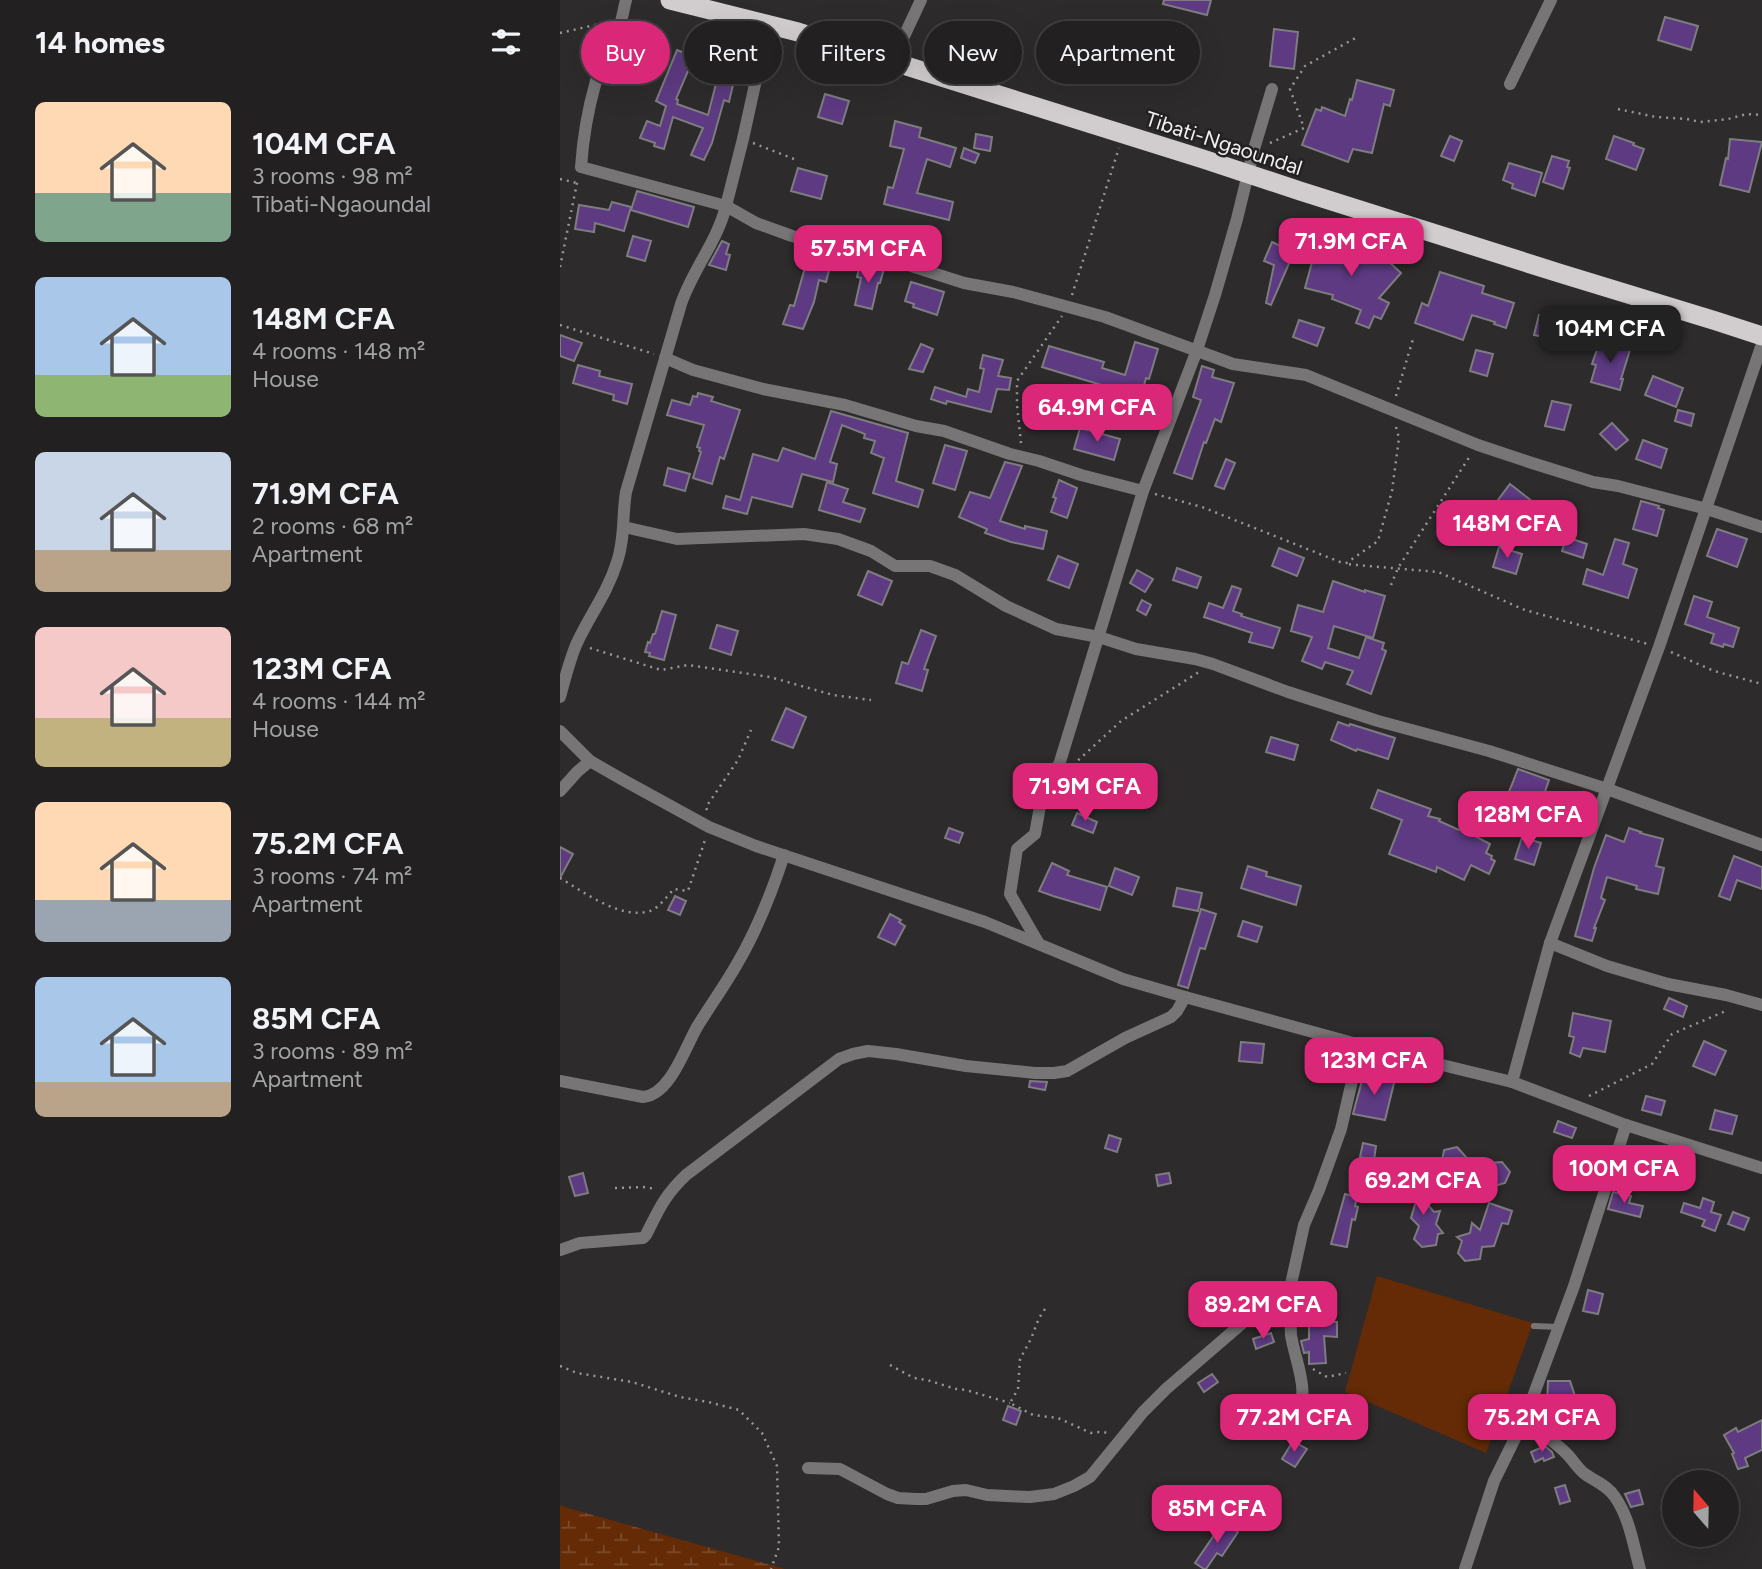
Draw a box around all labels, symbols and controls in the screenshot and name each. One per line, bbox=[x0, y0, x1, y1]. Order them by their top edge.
chip: Buy bbox=[581, 21, 670, 84]
chip: Rent bbox=[684, 21, 782, 84]
chip: Filters bbox=[796, 21, 910, 84]
chip: New bbox=[924, 21, 1022, 84]
chip: Apartment bbox=[1036, 21, 1200, 84]
icon: filters bbox=[487, 23, 525, 61]
text: 14 homes bbox=[35, 24, 165, 61]
street label: Tibati-Ngaoundal bbox=[1142, 106, 1306, 180]
text: 104M CFA bbox=[252, 125, 396, 162]
icon: home bbox=[91, 130, 175, 214]
text: 3 rooms · 98 m² bbox=[252, 162, 413, 190]
text: Tibati-Ngaoundal bbox=[252, 190, 431, 218]
pin: 71.9M CFA bbox=[1271, 218, 1431, 278]
pin: 57.5M CFA bbox=[788, 226, 948, 285]
text: 71.9M CFA bbox=[1295, 227, 1407, 255]
text: 57.5M CFA bbox=[810, 234, 926, 262]
text: 148M CFA bbox=[252, 300, 395, 337]
icon: home bbox=[91, 305, 175, 389]
pin: 104M CFA bbox=[1538, 306, 1682, 365]
text: 104M CFA bbox=[1555, 314, 1665, 342]
text: 4 rooms · 148 m² bbox=[252, 337, 425, 365]
text: House bbox=[252, 365, 319, 393]
pin: 64.9M CFA bbox=[1017, 384, 1177, 444]
text: 64.9M CFA bbox=[1038, 393, 1156, 421]
text: 71.9M CFA bbox=[252, 475, 399, 512]
icon: home bbox=[91, 480, 175, 564]
pin: 148M CFA bbox=[1435, 500, 1579, 560]
text: 148M CFA bbox=[1452, 509, 1562, 537]
text: 2 rooms · 68 m² bbox=[252, 512, 413, 540]
text: Apartment bbox=[252, 540, 363, 568]
text: 123M CFA bbox=[252, 650, 391, 687]
icon: home bbox=[91, 655, 175, 739]
text: 4 rooms · 144 m² bbox=[252, 687, 426, 715]
text: House bbox=[252, 715, 319, 743]
pin: 71.9M CFA bbox=[1005, 764, 1165, 823]
text: 71.9M CFA bbox=[1029, 772, 1141, 800]
pin: 128M CFA bbox=[1456, 792, 1600, 851]
text: 128M CFA bbox=[1474, 800, 1582, 828]
text: 75.2M CFA bbox=[252, 825, 404, 862]
icon: home bbox=[91, 830, 175, 914]
text: 3 rooms · 74 m² bbox=[252, 862, 412, 890]
text: Apartment bbox=[252, 890, 363, 918]
text: 85M CFA bbox=[252, 1000, 380, 1037]
icon: home bbox=[91, 1005, 175, 1089]
text: 3 rooms · 89 m² bbox=[252, 1037, 413, 1065]
pin: 123M CFA bbox=[1302, 1038, 1446, 1097]
text: 123M CFA bbox=[1321, 1046, 1427, 1074]
text: Apartment bbox=[252, 1065, 363, 1093]
pin: 100M CFA bbox=[1552, 1146, 1696, 1205]
text: 100M CFA bbox=[1569, 1154, 1679, 1182]
pin: 69.2M CFA bbox=[1343, 1158, 1503, 1217]
text: 69.2M CFA bbox=[1365, 1166, 1481, 1194]
pin: 89.2M CFA bbox=[1183, 1282, 1343, 1341]
text: 89.2M CFA bbox=[1204, 1290, 1322, 1318]
pin: 77.2M CFA bbox=[1214, 1394, 1374, 1454]
pin: 75.2M CFA bbox=[1462, 1394, 1622, 1454]
text: 77.2M CFA bbox=[1236, 1403, 1352, 1431]
text: 75.2M CFA bbox=[1484, 1403, 1600, 1431]
north arrow bbox=[1662, 1470, 1740, 1547]
map controls bbox=[1662, 1470, 1739, 1547]
pin: 85M CFA bbox=[1152, 1486, 1282, 1545]
text: 85M CFA bbox=[1168, 1494, 1266, 1522]

